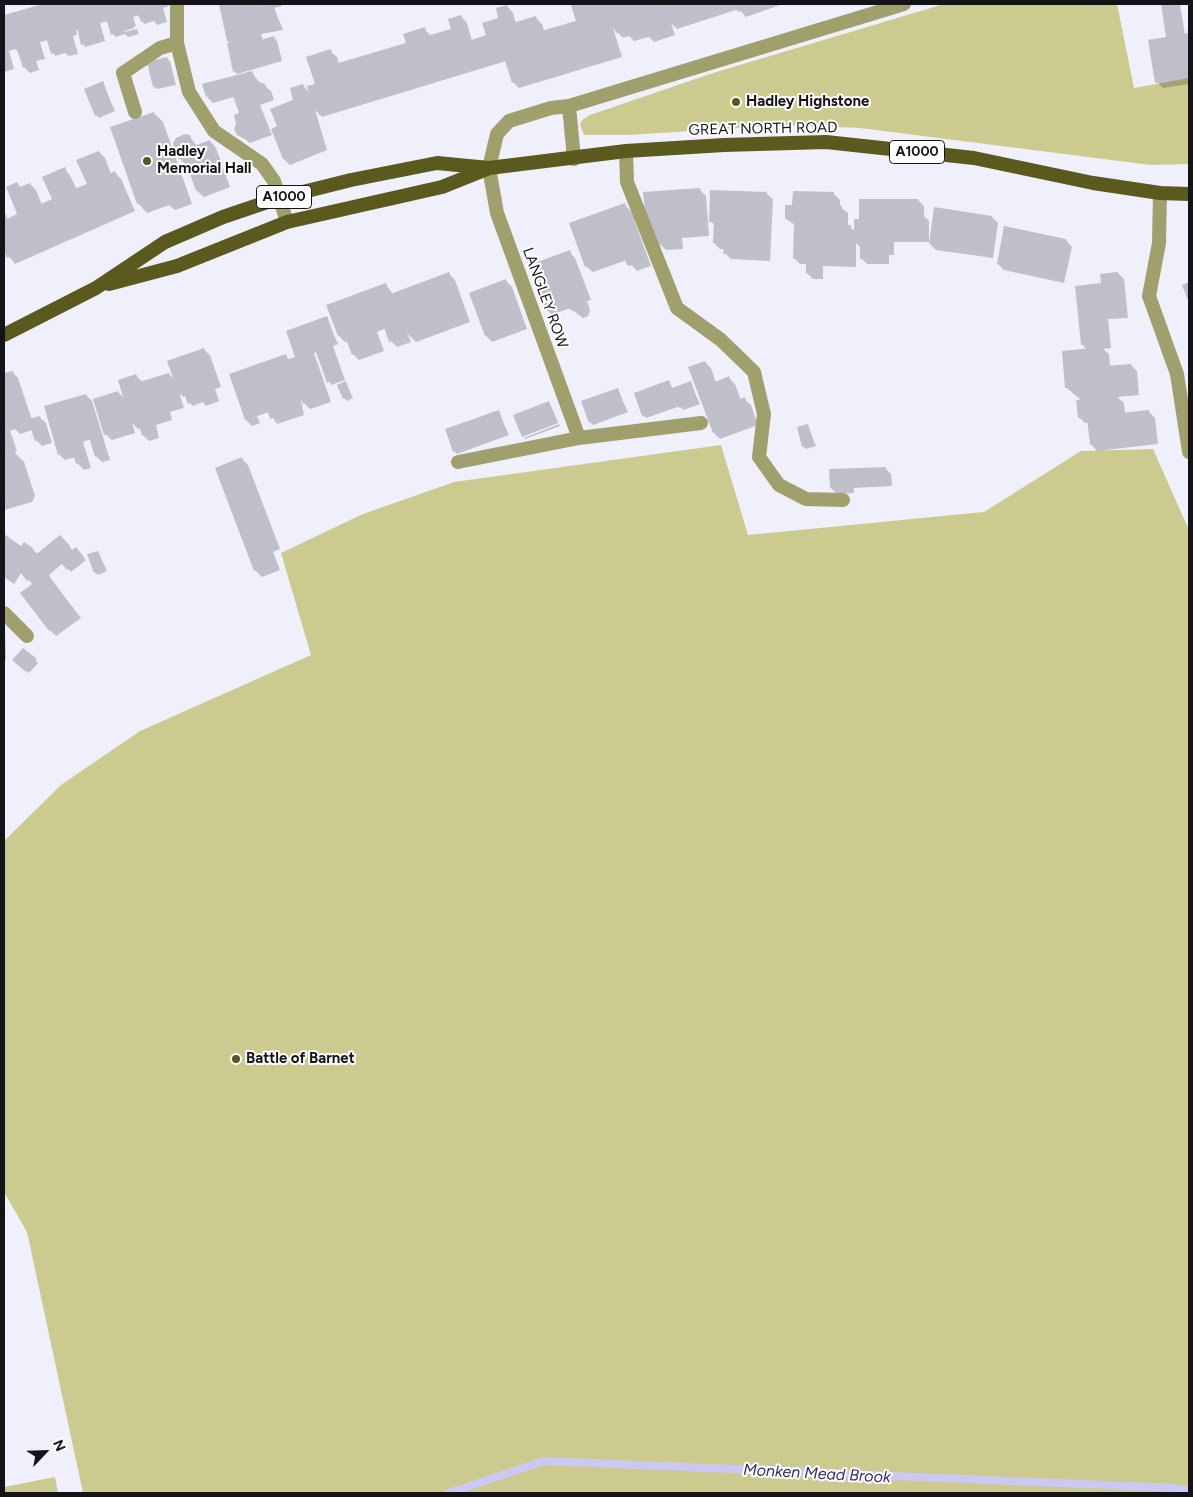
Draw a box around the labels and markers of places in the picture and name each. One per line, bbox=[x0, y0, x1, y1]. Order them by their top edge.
place label: Hadley Highstone bbox=[746, 93, 869, 111]
marker: Hadley Highstone bbox=[730, 96, 742, 108]
place label: Hadley Memorial Hall bbox=[157, 143, 251, 178]
marker: Hadley Memorial Hall bbox=[141, 155, 153, 167]
place label: Battle of Barnet bbox=[246, 1050, 355, 1068]
marker: Battle of Barnet bbox=[230, 1053, 242, 1065]

